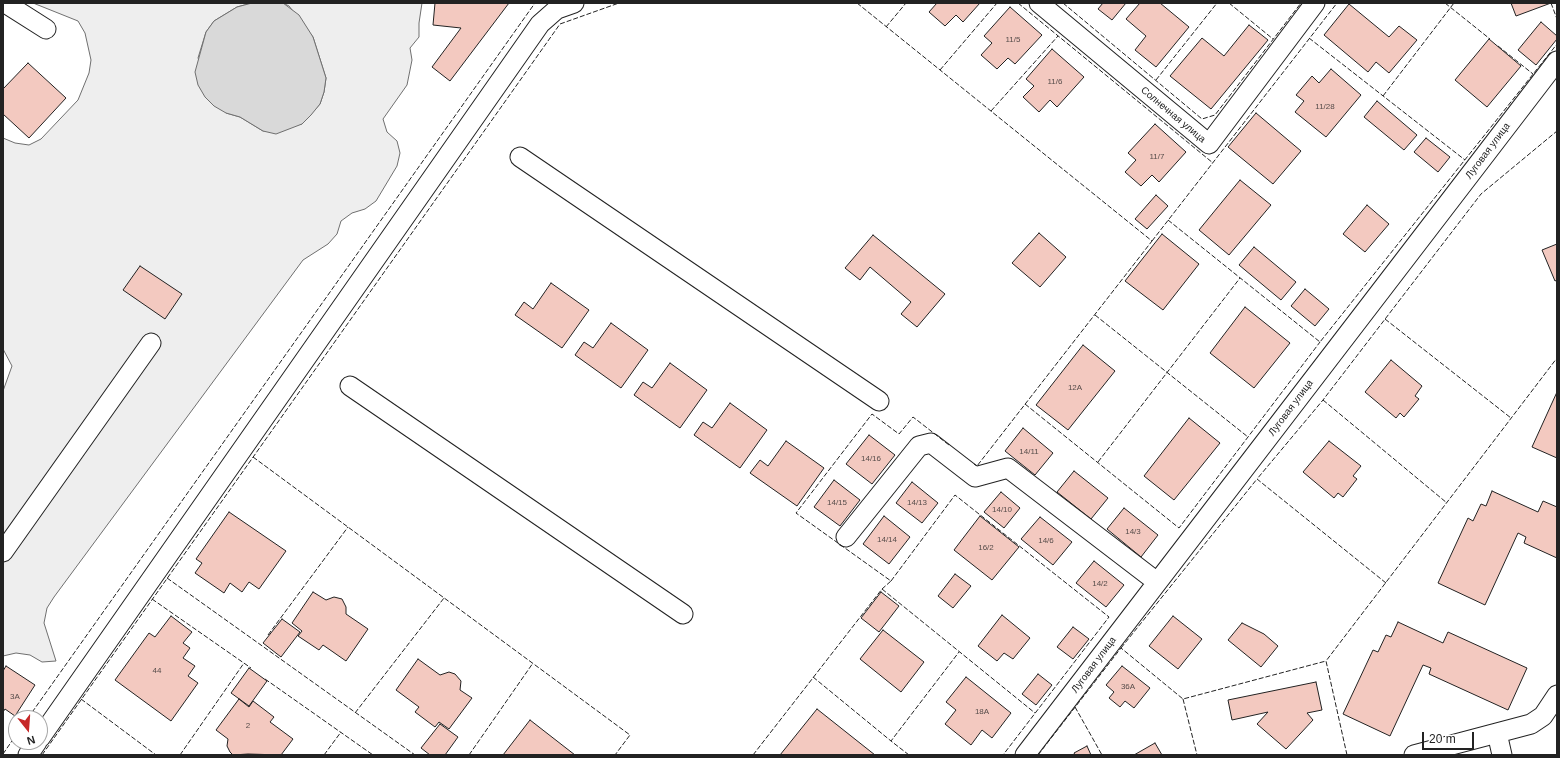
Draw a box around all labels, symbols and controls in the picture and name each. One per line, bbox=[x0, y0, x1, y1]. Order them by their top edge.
house number: 11/5 bbox=[1006, 35, 1020, 45]
house number: 11/6 bbox=[1048, 77, 1062, 87]
street label: Солнечная улица bbox=[1138, 84, 1208, 146]
house number: 11/28 bbox=[1315, 102, 1335, 112]
street label: Луговая улица bbox=[1463, 121, 1513, 181]
house number: 11/7 bbox=[1150, 152, 1164, 162]
street label: Луговая улица bbox=[1266, 378, 1316, 438]
house number: 12А bbox=[1068, 383, 1082, 393]
house number: 14/11 bbox=[1019, 447, 1039, 457]
house number: 14/16 bbox=[861, 454, 881, 464]
house number: 14/15 bbox=[827, 498, 847, 508]
house number: 14/13 bbox=[907, 498, 927, 508]
house number: 14/10 bbox=[992, 505, 1012, 515]
house number: 14/3 bbox=[1125, 527, 1141, 537]
house number: 14/14 bbox=[877, 535, 897, 545]
house number: 14/6 bbox=[1038, 536, 1054, 546]
house number: 16/2 bbox=[978, 543, 994, 553]
house number: 14/2 bbox=[1092, 579, 1108, 589]
street label: Луговая улица bbox=[1069, 635, 1119, 695]
house number: 44 bbox=[153, 666, 161, 676]
house number: 36А bbox=[1121, 682, 1135, 692]
house number: 3А bbox=[10, 692, 20, 702]
house number: 18А bbox=[975, 707, 989, 717]
north arrow bbox=[8, 710, 48, 750]
house number: 2 bbox=[246, 721, 250, 731]
scale bar bbox=[1424, 724, 1476, 750]
text: 20 m bbox=[1429, 732, 1456, 746]
text: N bbox=[26, 734, 37, 747]

